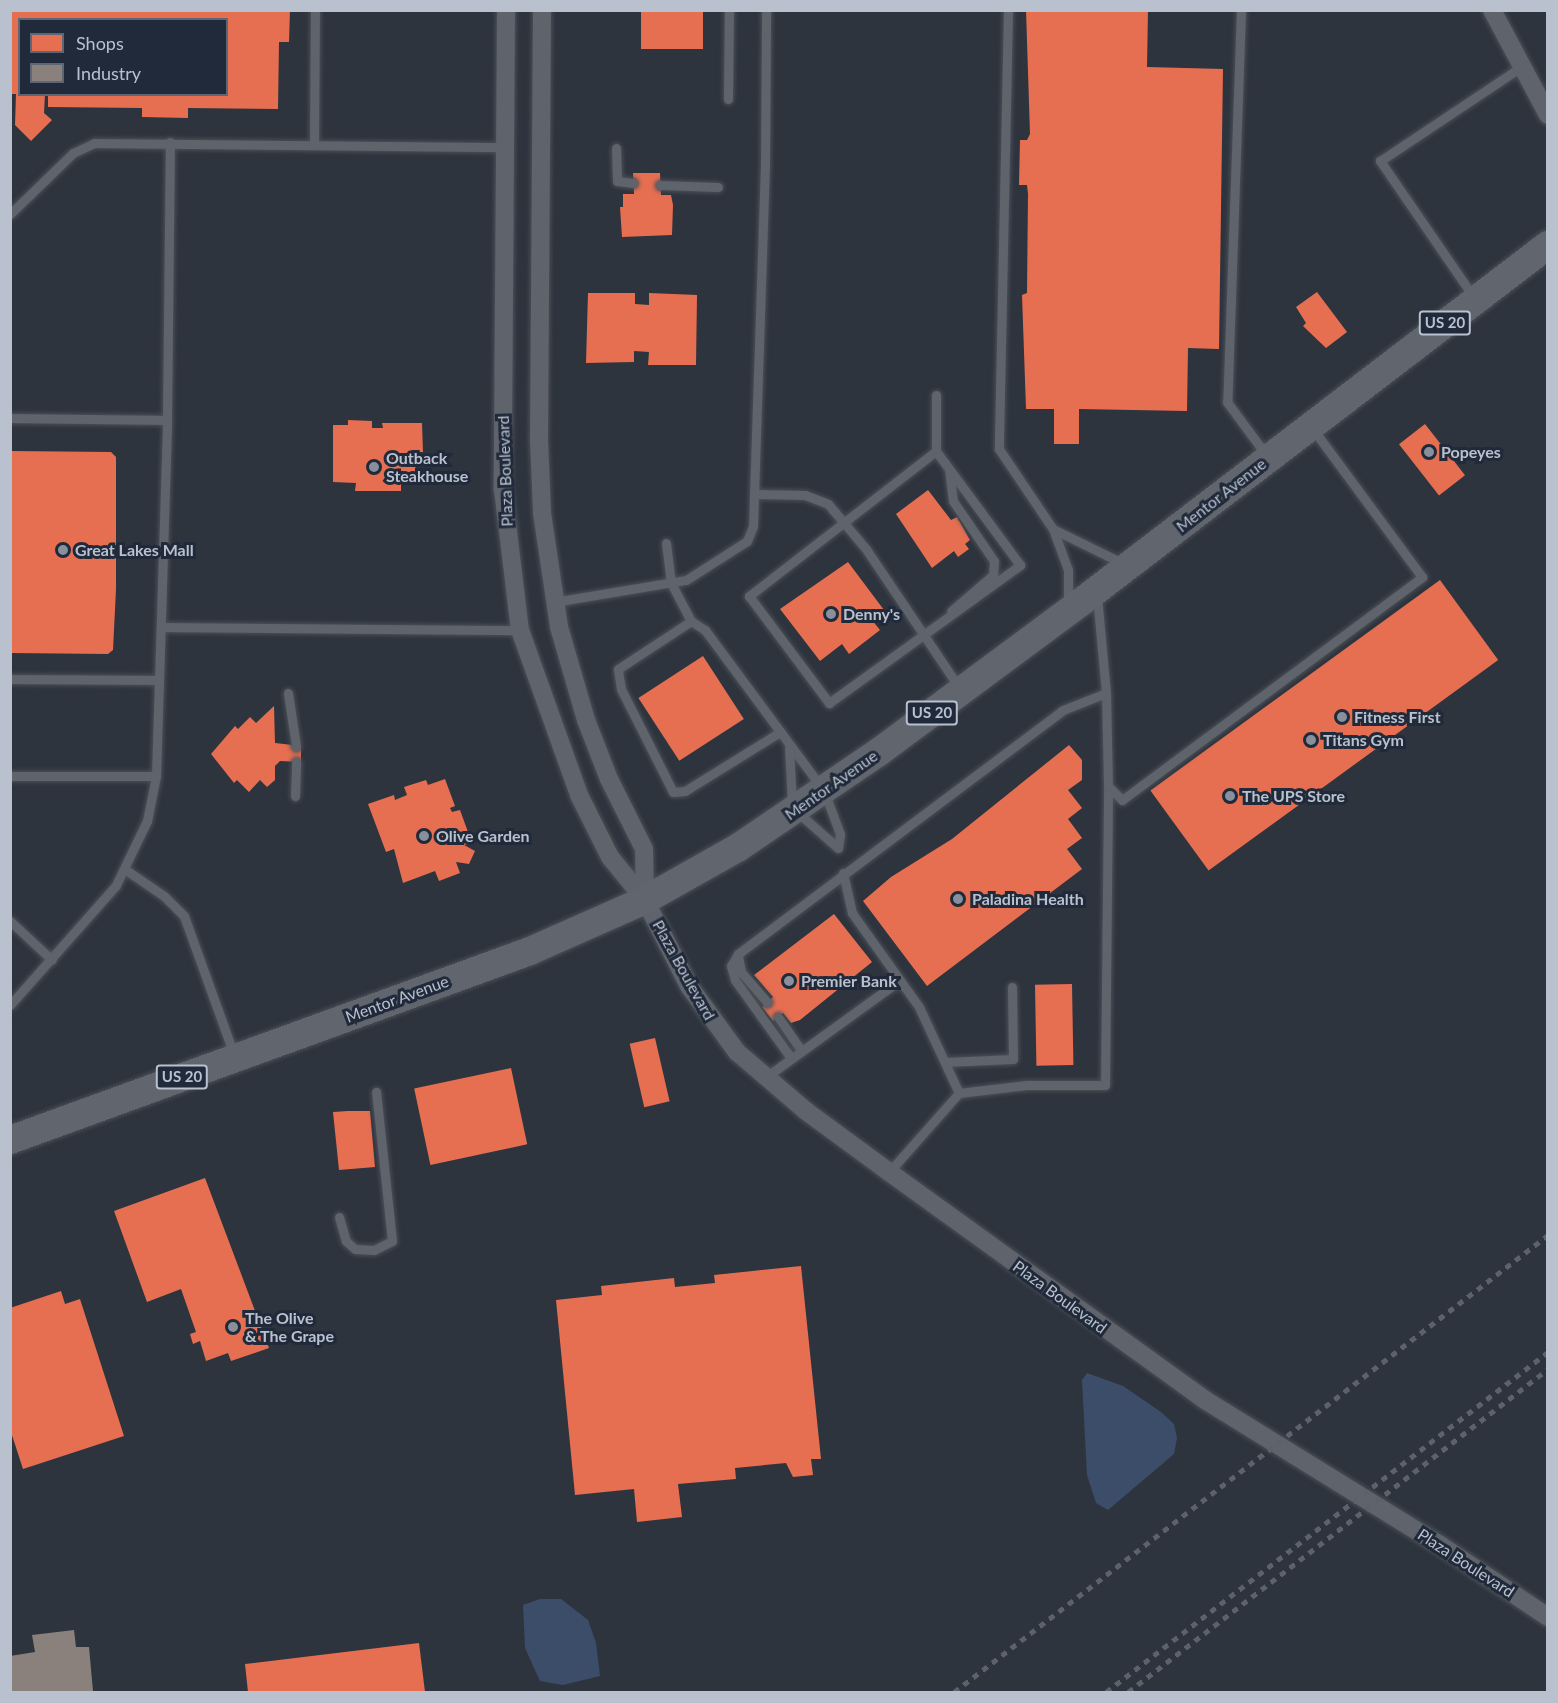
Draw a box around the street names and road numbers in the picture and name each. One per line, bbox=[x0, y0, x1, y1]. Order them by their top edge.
road number: US 20 bbox=[1418, 311, 1472, 335]
street label: Plaza Boulevard bbox=[493, 415, 517, 527]
street label: Mentor Avenue bbox=[1172, 454, 1270, 536]
road number: US 20 bbox=[905, 701, 959, 725]
street label: Mentor Avenue bbox=[781, 746, 881, 824]
street label: Plaza Boulevard bbox=[649, 917, 719, 1023]
street label: Mentor Avenue bbox=[342, 971, 452, 1027]
road number: US 20 bbox=[155, 1065, 209, 1089]
street label: Plaza Boulevard bbox=[1009, 1257, 1111, 1337]
street label: Plaza Boulevard bbox=[1414, 1525, 1518, 1601]

